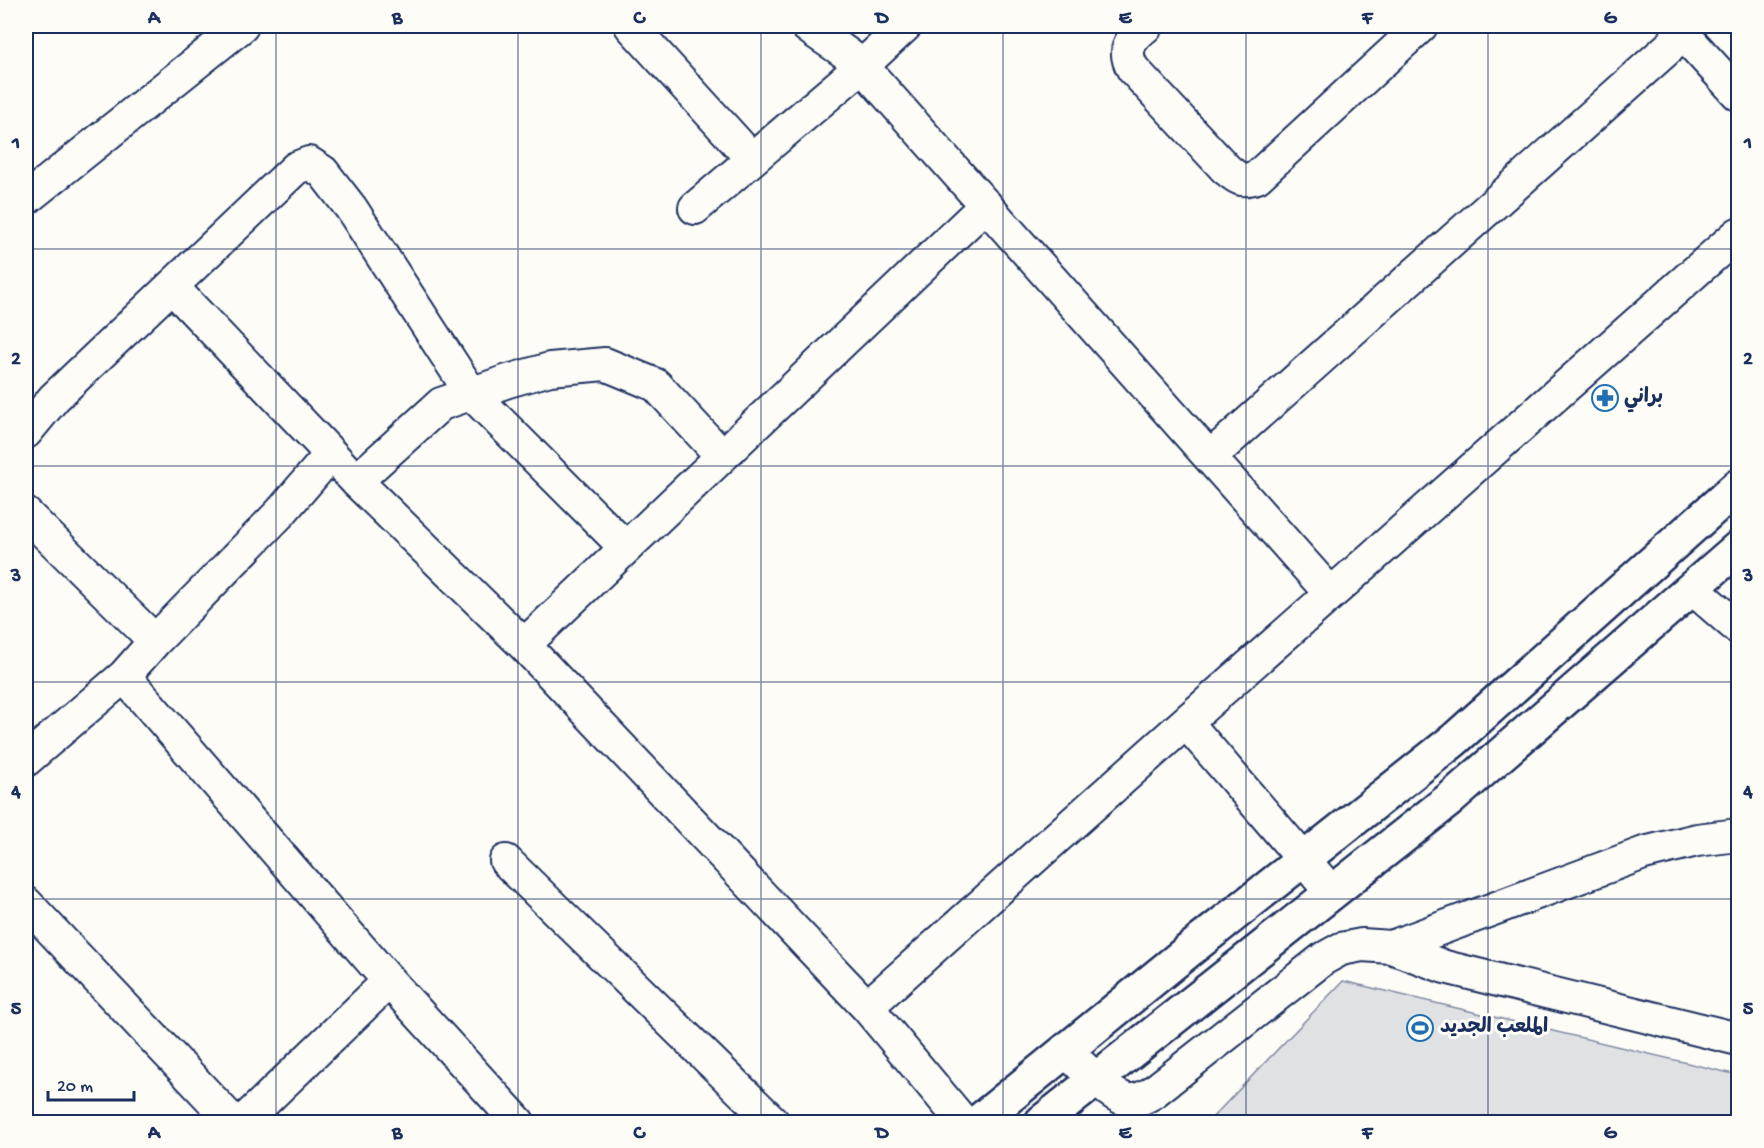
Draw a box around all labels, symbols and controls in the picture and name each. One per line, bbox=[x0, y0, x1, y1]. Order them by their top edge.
text: A bbox=[147, 8, 162, 31]
text: B bbox=[391, 8, 403, 31]
text: C bbox=[633, 8, 647, 31]
text: D bbox=[873, 8, 889, 31]
text: E bbox=[1119, 8, 1133, 31]
text: F bbox=[1361, 8, 1374, 31]
text: G bbox=[1604, 8, 1618, 31]
text: 1 bbox=[11, 133, 20, 156]
text: 1 bbox=[1743, 133, 1752, 156]
text: 2 bbox=[11, 349, 21, 372]
text: 2 bbox=[1743, 349, 1753, 372]
pharmacy icon: براني bbox=[1590, 383, 1620, 413]
place label: براني bbox=[1624, 386, 1663, 413]
text: 3 bbox=[10, 566, 21, 589]
text: 3 bbox=[1742, 566, 1753, 589]
text: 4 bbox=[10, 782, 21, 805]
text: 4 bbox=[1742, 782, 1753, 805]
text: 5 bbox=[11, 999, 22, 1022]
text: 5 bbox=[1743, 999, 1754, 1022]
sports icon: الملعب الجديد bbox=[1405, 1013, 1435, 1043]
place label: الملعب الجديد bbox=[1440, 1016, 1548, 1040]
scale bar bbox=[48, 1064, 134, 1102]
text: 20 m bbox=[57, 1077, 93, 1098]
text: A bbox=[147, 1123, 162, 1146]
text: B bbox=[391, 1123, 403, 1146]
text: C bbox=[633, 1123, 647, 1146]
text: D bbox=[873, 1123, 889, 1146]
text: E bbox=[1119, 1123, 1133, 1146]
text: F bbox=[1361, 1123, 1374, 1146]
text: G bbox=[1604, 1123, 1618, 1146]

